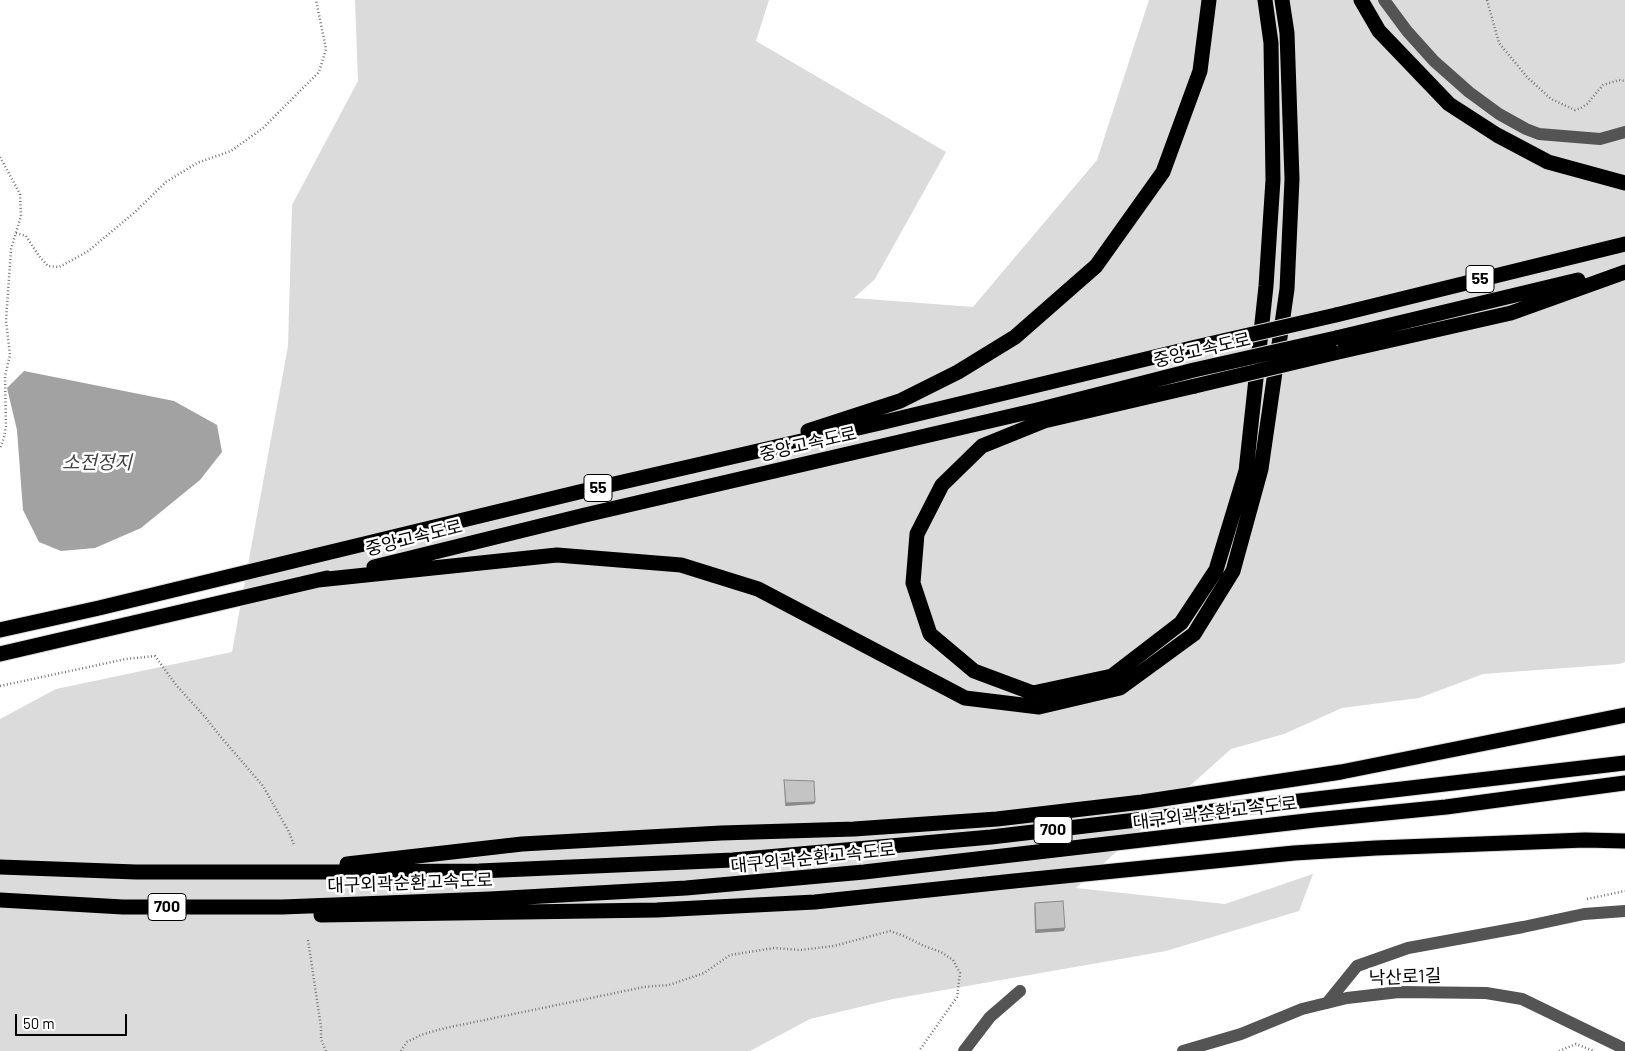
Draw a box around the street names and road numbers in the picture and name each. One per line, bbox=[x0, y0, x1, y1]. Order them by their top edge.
road number: 55 bbox=[1466, 266, 1494, 292]
street label: 중앙고속도로 bbox=[1151, 328, 1253, 372]
street label: 중앙고속도로 bbox=[757, 422, 859, 466]
road number: 55 bbox=[584, 474, 612, 502]
street label: 중앙고속도로 bbox=[363, 516, 465, 560]
street label: 대구외곽순환고속도로 bbox=[1132, 792, 1298, 834]
road number: 700 bbox=[1034, 816, 1072, 844]
street label: 대구외곽순환고속도로 bbox=[730, 839, 896, 877]
street label: 대구외곽순환고속도로 bbox=[327, 869, 493, 897]
road number: 700 bbox=[148, 894, 186, 920]
street label: 낙산로1길 bbox=[1368, 965, 1442, 989]

